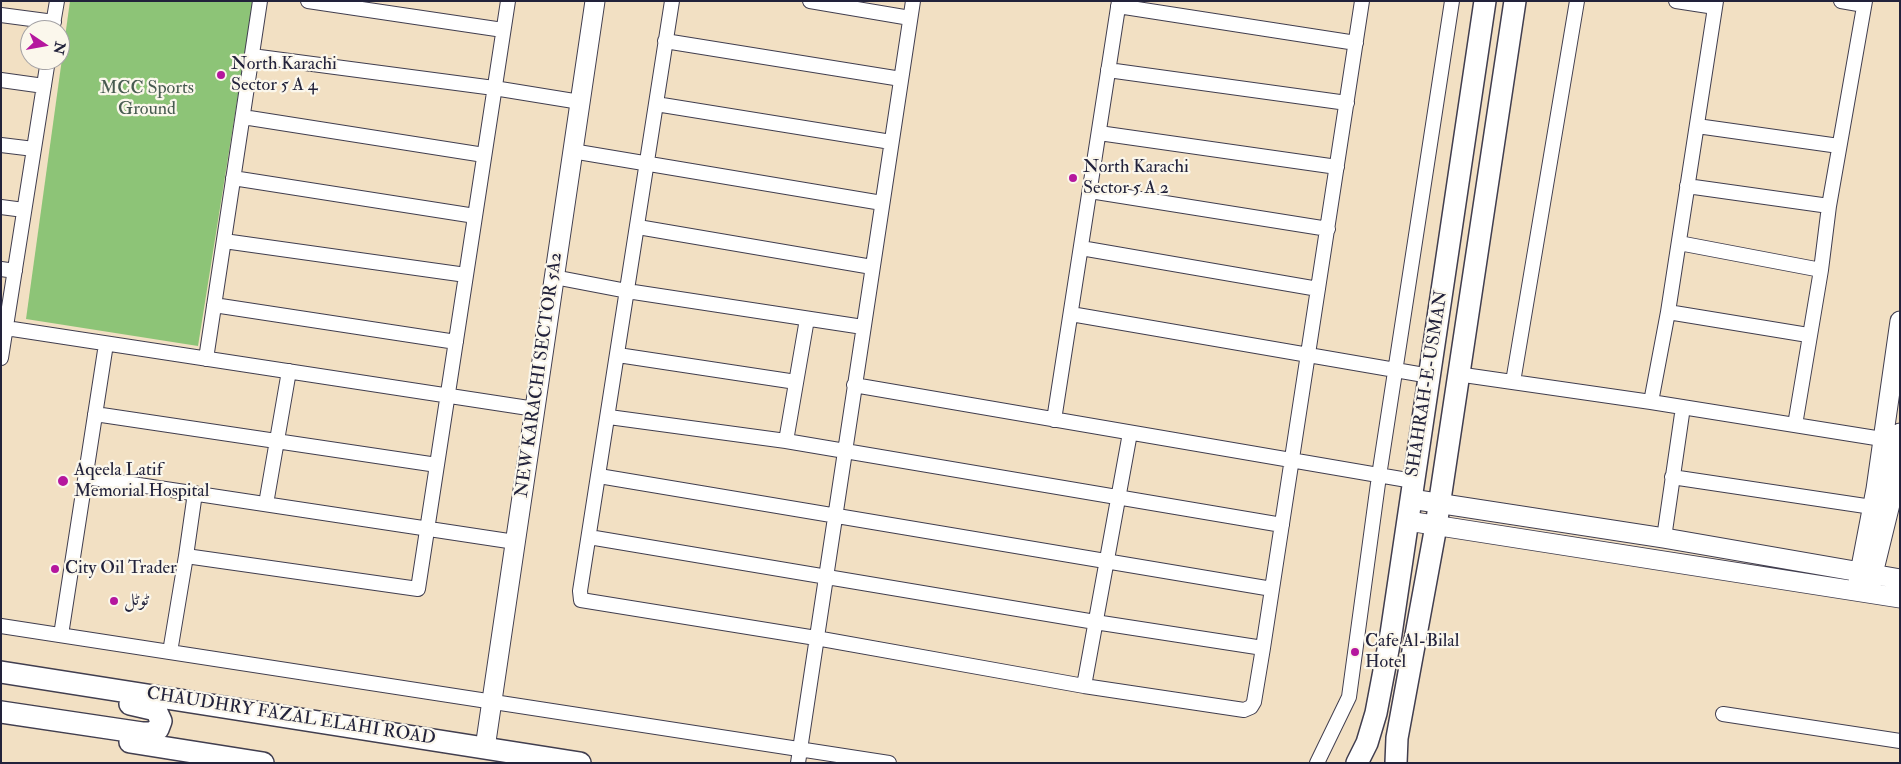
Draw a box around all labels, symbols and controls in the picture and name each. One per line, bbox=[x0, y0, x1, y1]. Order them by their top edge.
north arrow bbox=[20, 20, 70, 70]
text: N bbox=[50, 40, 69, 56]
place label: North Karachi Sector 5 A 4 bbox=[231, 54, 337, 96]
marker: North Karachi Sector 5 A 4 bbox=[215, 69, 227, 81]
park label: MCC Sports Ground bbox=[100, 78, 194, 120]
place label: North Karachi Sector 5 A 2 bbox=[1083, 157, 1189, 200]
marker: North Karachi Sector 5 A 2 bbox=[1067, 172, 1079, 184]
street label: NEW KARACHI SECTOR 5A2 bbox=[512, 251, 568, 499]
street label: SHAHRAH-E-USMAN bbox=[1403, 289, 1453, 479]
place label: Aqeela Latif Memorial Hospital bbox=[74, 460, 209, 502]
marker: Aqeela Latif Memorial Hospital bbox=[56, 474, 70, 488]
place label: City Oil Trader bbox=[65, 558, 177, 580]
marker: City Oil Trader bbox=[49, 563, 61, 575]
place label: ٹوٹل bbox=[124, 590, 149, 612]
marker: ٹوٹل bbox=[108, 595, 120, 607]
place label: Cafe Al-Bilal Hotel bbox=[1365, 631, 1459, 674]
marker: Cafe Al-Bilal Hotel bbox=[1349, 646, 1361, 658]
street label: CHAUDHRY FAZAL ELAHI ROAD bbox=[145, 683, 437, 751]

